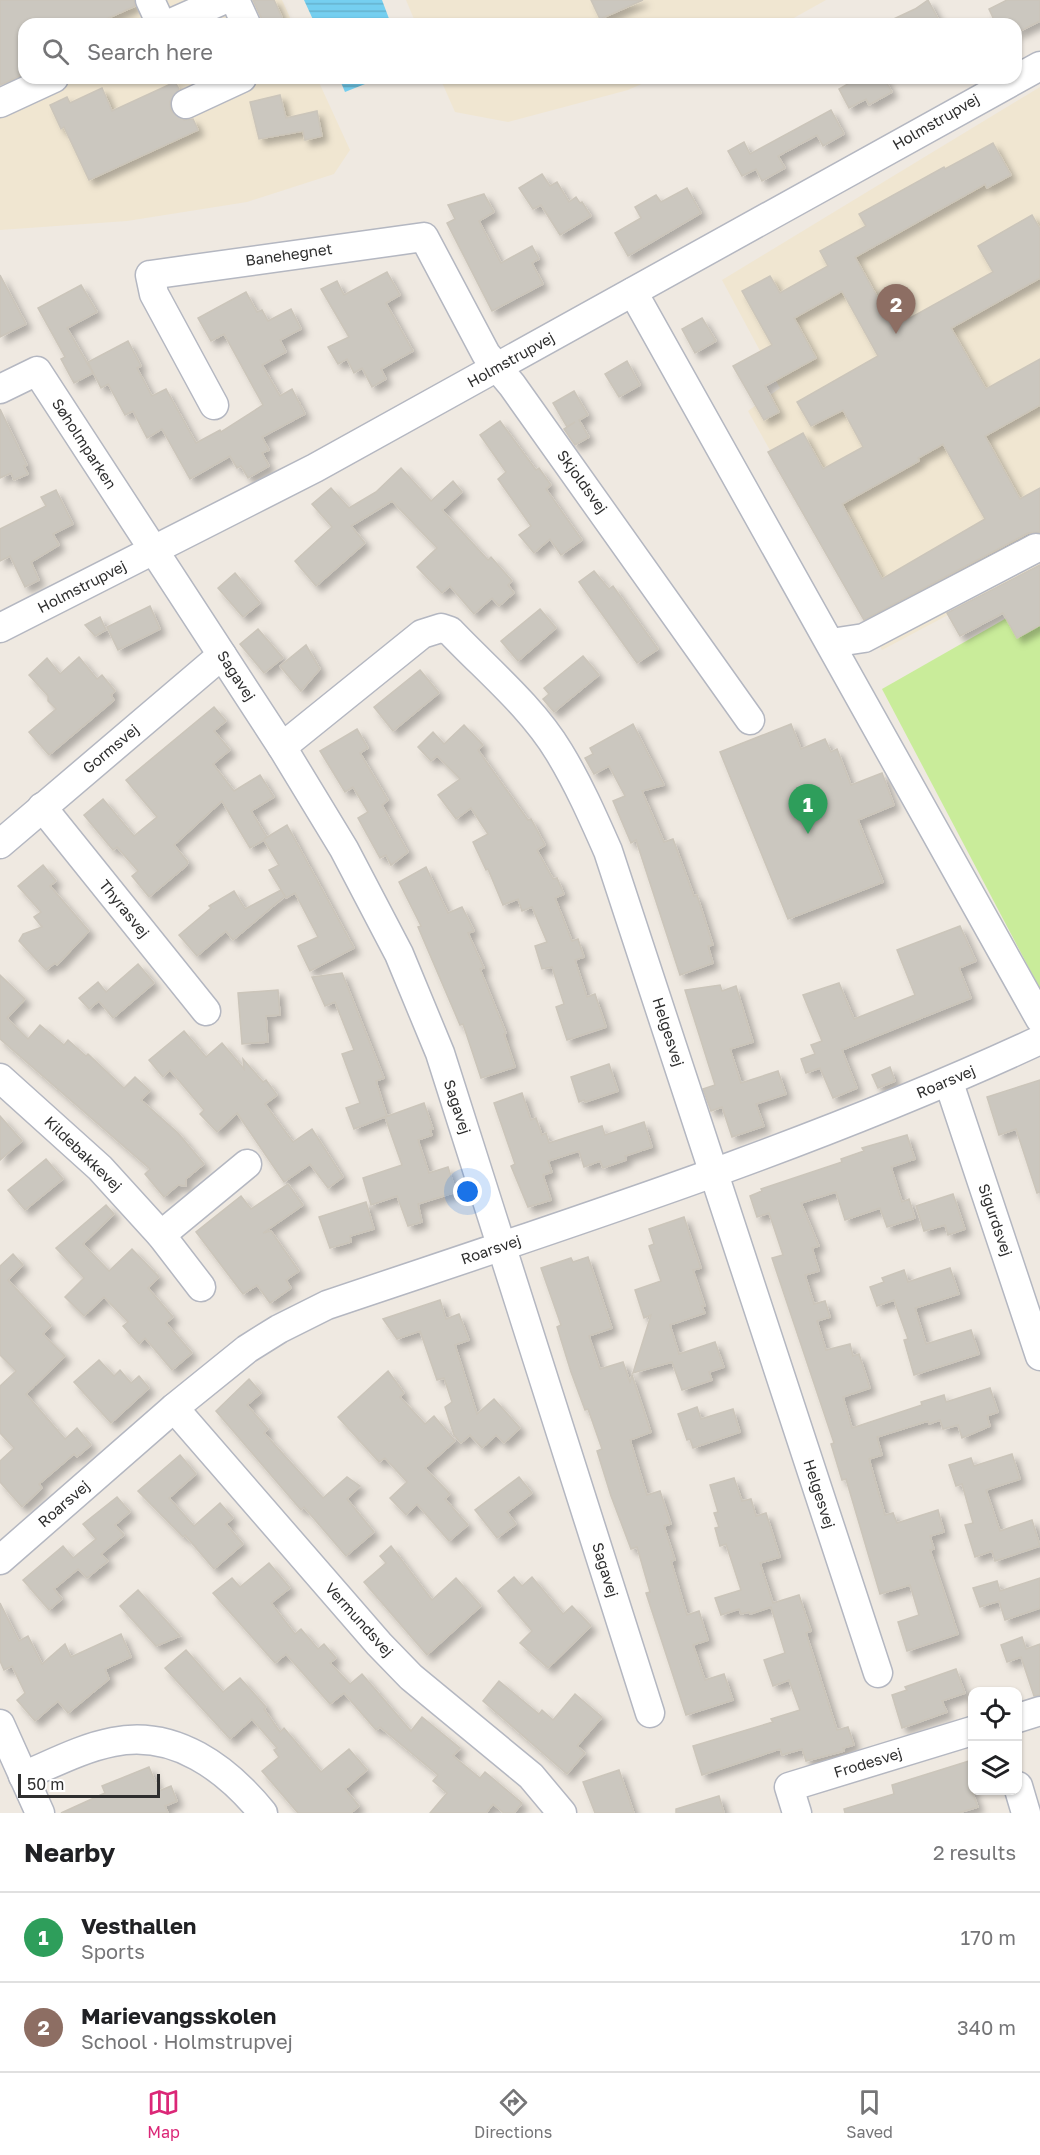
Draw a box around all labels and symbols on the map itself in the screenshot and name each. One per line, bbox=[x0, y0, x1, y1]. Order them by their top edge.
street label: Holmstrupvej bbox=[889, 89, 982, 153]
street label: Banehegnet bbox=[244, 239, 333, 269]
pin: 2 bbox=[876, 284, 916, 334]
street label: Holmstrupvej bbox=[464, 328, 557, 391]
street label: Søholmparken bbox=[49, 395, 121, 492]
street label: Skjoldsvej bbox=[554, 446, 612, 517]
street label: Holmstrupvej bbox=[34, 556, 129, 616]
street label: Sagavej bbox=[214, 647, 260, 704]
street label: Gormsvej bbox=[79, 720, 142, 777]
pin: 1 bbox=[788, 784, 828, 834]
street label: Thyrasvej bbox=[96, 876, 154, 941]
street label: Helgesvej bbox=[649, 995, 689, 1068]
street label: Roarsvej bbox=[913, 1061, 978, 1102]
street label: Sagavej bbox=[441, 1077, 475, 1136]
street label: Kildebakkevej bbox=[41, 1112, 126, 1195]
your location bbox=[453, 1177, 482, 1206]
street label: Sigurdsvej bbox=[975, 1181, 1017, 1258]
street label: Roarsvej bbox=[458, 1230, 523, 1268]
street label: Helgesvej bbox=[800, 1457, 840, 1530]
street label: Roarsvej bbox=[34, 1476, 93, 1530]
street label: Sagavej bbox=[589, 1540, 623, 1599]
street label: Vermundsvej bbox=[322, 1579, 398, 1660]
street label: Frodesvej bbox=[831, 1743, 904, 1781]
scale bar bbox=[18, 1771, 160, 1798]

